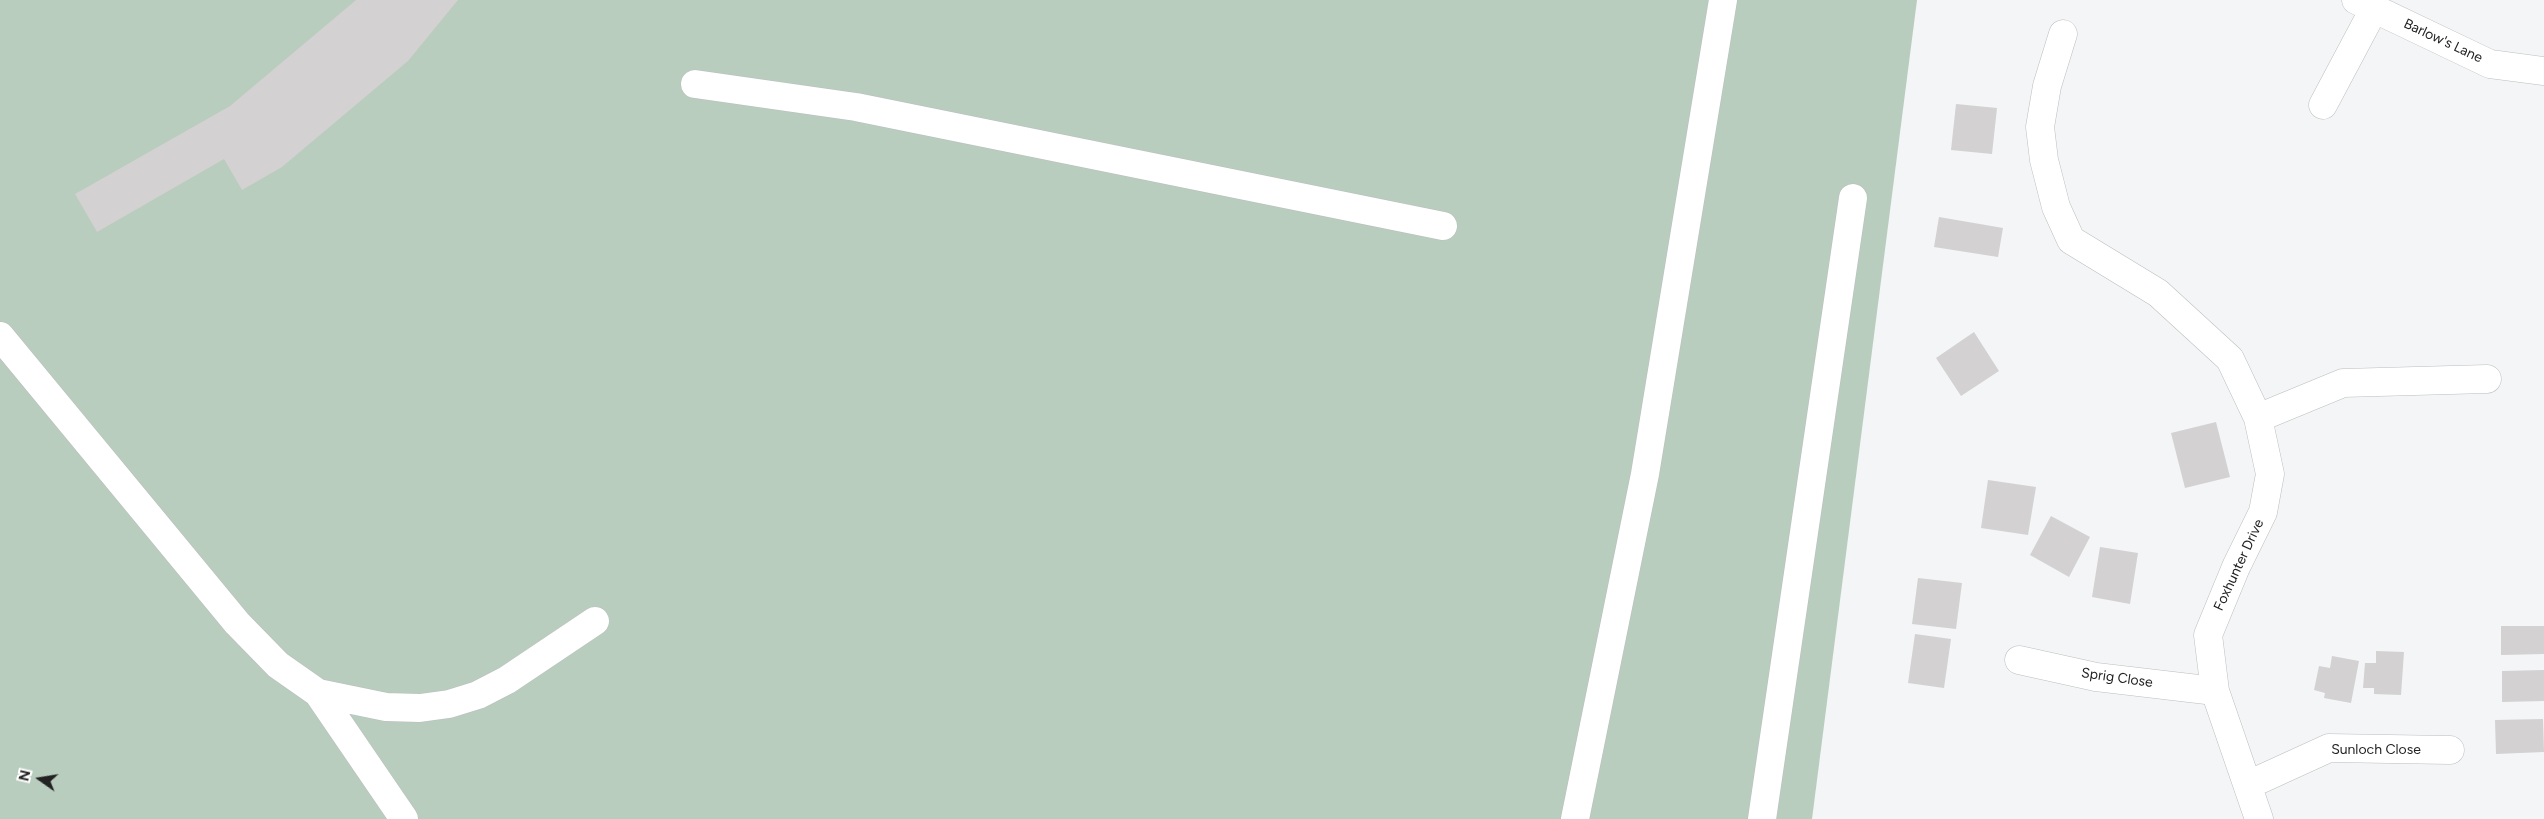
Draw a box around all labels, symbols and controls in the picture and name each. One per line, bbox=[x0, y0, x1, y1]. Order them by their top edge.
street label: Barlow's Lane bbox=[2401, 15, 2485, 67]
street label: Foxhunter Drive bbox=[2210, 517, 2268, 613]
street label: Sprig Close bbox=[2080, 665, 2154, 691]
street label: Sunloch Close bbox=[2331, 742, 2421, 758]
north arrow bbox=[15, 754, 65, 804]
text: N bbox=[15, 768, 34, 783]

